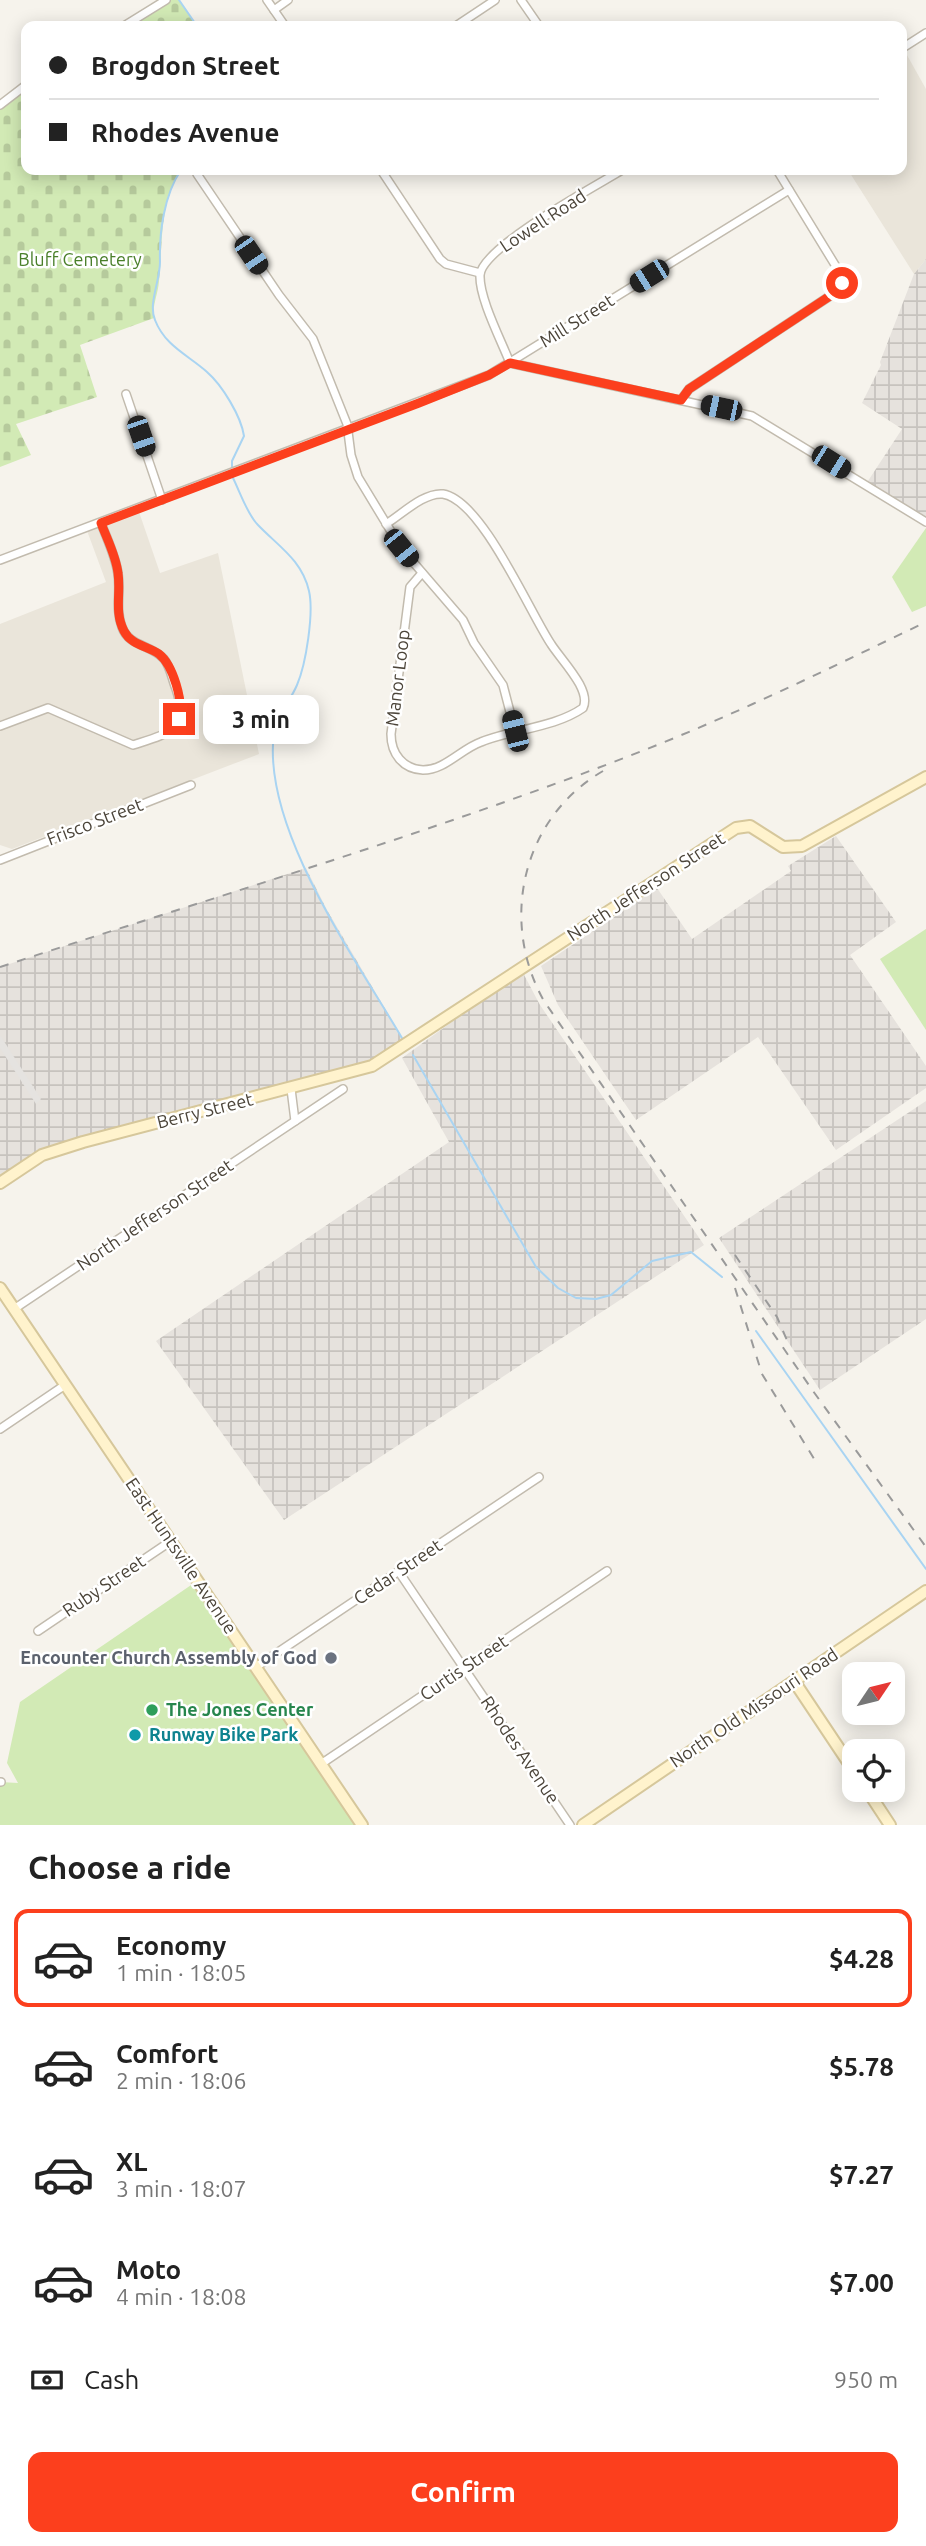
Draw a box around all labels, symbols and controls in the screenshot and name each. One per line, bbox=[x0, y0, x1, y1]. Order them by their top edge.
text: Brogdon Street bbox=[91, 51, 280, 80]
text: Rhodes Avenue bbox=[91, 118, 279, 147]
street label: Lowell Road bbox=[496, 185, 589, 255]
car bbox=[231, 232, 272, 278]
park label: Bluff Cemetery bbox=[18, 249, 142, 269]
car bbox=[626, 256, 673, 296]
route start bbox=[826, 267, 858, 299]
street label: Mill Street bbox=[536, 289, 617, 351]
car bbox=[699, 393, 744, 423]
car bbox=[125, 413, 158, 459]
car bbox=[808, 442, 855, 482]
car bbox=[380, 525, 423, 571]
street label: Manor Loop bbox=[381, 628, 413, 727]
callout: 3 min bbox=[204, 694, 319, 744]
route end bbox=[163, 703, 195, 735]
text: 3 min bbox=[232, 707, 290, 732]
car bbox=[500, 708, 531, 754]
street label: Frisco Street bbox=[44, 794, 146, 849]
street label: North Jefferson Street bbox=[563, 828, 728, 945]
street label: Berry Street bbox=[155, 1088, 255, 1132]
street label: North Jefferson Street bbox=[73, 1154, 236, 1274]
street label: East Huntsville Avenue bbox=[122, 1474, 241, 1637]
street label: Cedar Street bbox=[350, 1534, 445, 1608]
street label: Ruby Street bbox=[58, 1550, 148, 1620]
street label: Curtis Street bbox=[416, 1630, 511, 1704]
street label: North Old Missouri Road bbox=[666, 1643, 841, 1771]
place label: Encounter Church Assembly of God bbox=[20, 1647, 317, 1667]
marker: Encounter Church Assembly of God bbox=[323, 1650, 339, 1666]
north arrow bbox=[842, 1662, 905, 1726]
map controls bbox=[842, 1662, 905, 1802]
street label: Rhodes Avenue bbox=[478, 1692, 564, 1807]
place label: The Jones Center bbox=[166, 1699, 314, 1719]
marker: The Jones Center bbox=[144, 1702, 160, 1718]
place label: Runway Bike Park bbox=[149, 1724, 298, 1744]
marker: Runway Bike Park bbox=[127, 1727, 143, 1743]
button: locate bbox=[842, 1739, 905, 1802]
text: Choose a ride bbox=[28, 1849, 231, 1885]
icon: car bbox=[32, 1927, 95, 1990]
text: Economy bbox=[116, 1931, 226, 1960]
text: $4.28 bbox=[829, 1944, 894, 1973]
text: 1 min · 18:05 bbox=[116, 1960, 247, 1985]
icon: car bbox=[32, 2035, 95, 2098]
text: Comfort bbox=[116, 2039, 219, 2068]
text: $5.78 bbox=[829, 2052, 894, 2081]
text: 2 min · 18:06 bbox=[116, 2068, 247, 2093]
icon: car bbox=[32, 2143, 95, 2206]
text: XL bbox=[116, 2147, 147, 2176]
text: $7.27 bbox=[829, 2160, 894, 2189]
text: 3 min · 18:07 bbox=[116, 2176, 247, 2201]
icon: car bbox=[32, 2251, 95, 2314]
text: Moto bbox=[116, 2255, 181, 2284]
text: $7.00 bbox=[829, 2268, 894, 2297]
text: 4 min · 18:08 bbox=[116, 2284, 247, 2309]
icon: cash bbox=[28, 2361, 66, 2399]
text: Cash bbox=[84, 2365, 139, 2394]
text: 950 m bbox=[834, 2367, 898, 2392]
button: Confirm bbox=[28, 2452, 898, 2532]

